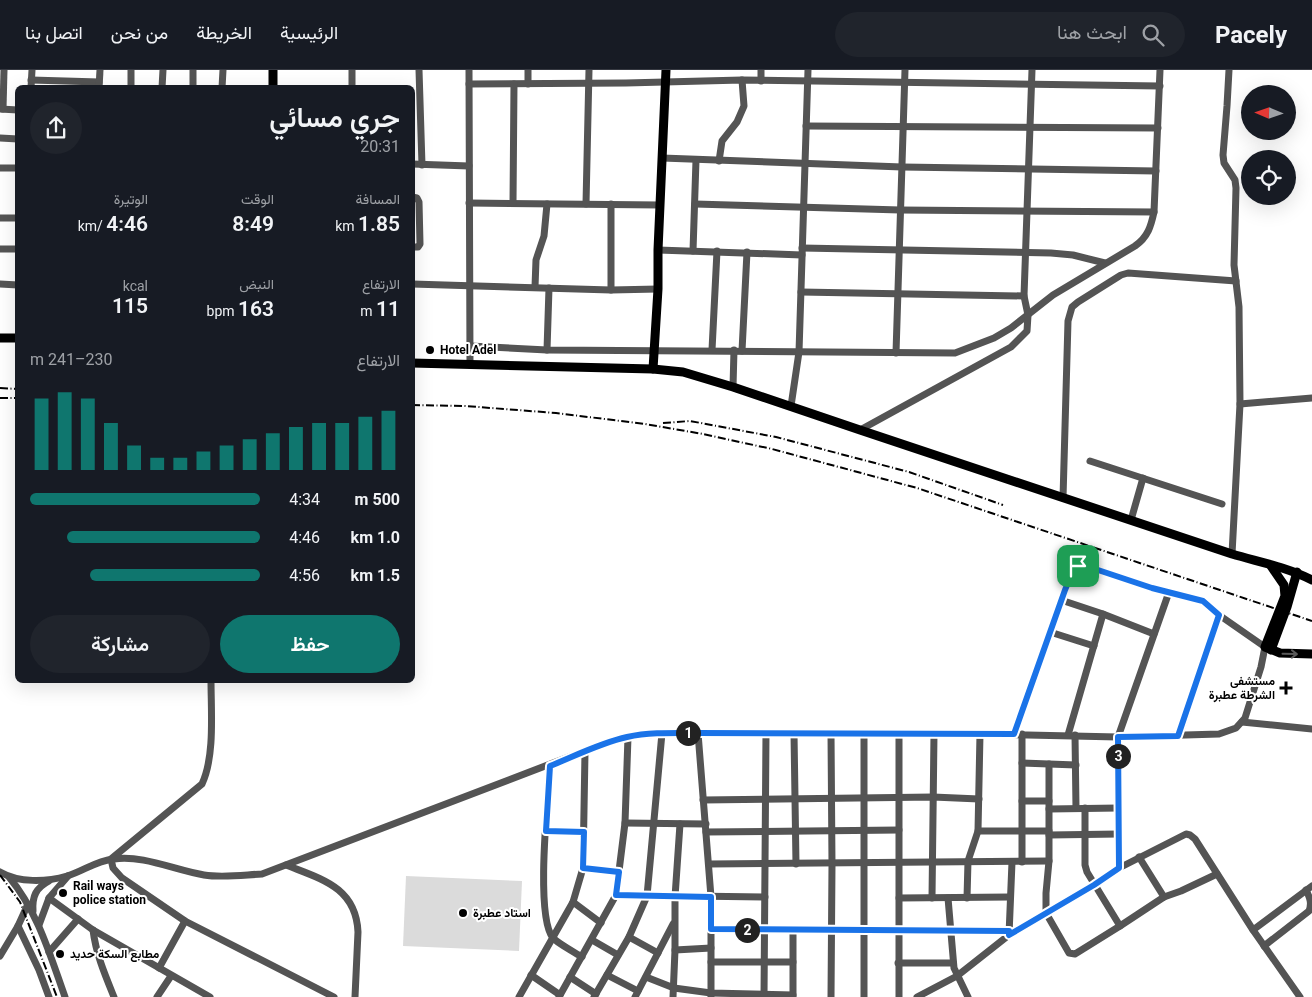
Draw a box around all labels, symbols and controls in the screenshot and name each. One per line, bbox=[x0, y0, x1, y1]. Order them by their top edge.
search box bbox=[835, 12, 1185, 57]
text: ابحث هنا bbox=[1057, 21, 1127, 44]
icon: search bbox=[1139, 21, 1167, 49]
text: Pacely bbox=[1215, 21, 1287, 49]
text: اتصل بنا bbox=[25, 22, 83, 43]
text: من نحن bbox=[111, 22, 168, 43]
text: الخريطة bbox=[196, 22, 252, 43]
text: الرئيسية bbox=[280, 22, 338, 43]
north arrow bbox=[1241, 85, 1296, 140]
map controls bbox=[1241, 85, 1296, 205]
text: جري مسائي bbox=[269, 101, 400, 134]
button: share bbox=[30, 102, 82, 154]
text: 20:31 bbox=[360, 137, 400, 156]
button: locate bbox=[1241, 150, 1296, 205]
text: الوتيرة bbox=[114, 191, 148, 207]
text: الوقت bbox=[241, 191, 274, 207]
text: المسافة bbox=[356, 191, 400, 207]
text: 4:46 bbox=[106, 212, 148, 236]
text: 8:49 bbox=[232, 212, 274, 236]
text: 1.85 bbox=[358, 212, 400, 236]
text: /km bbox=[78, 218, 106, 234]
text: km bbox=[335, 218, 358, 234]
text: النبض bbox=[239, 276, 274, 292]
text: الارتفاع bbox=[362, 276, 400, 292]
text: kcal bbox=[123, 278, 148, 294]
text: 115 bbox=[112, 294, 148, 318]
text: 163 bbox=[238, 297, 274, 321]
text: 11 bbox=[376, 297, 400, 321]
text: bpm bbox=[207, 303, 238, 319]
text: m bbox=[360, 303, 376, 319]
place label: Hotel Adel bbox=[440, 343, 496, 357]
marker: Hotel Adel bbox=[424, 344, 436, 356]
text: 230–241 m bbox=[30, 350, 112, 369]
text: الارتفاع bbox=[357, 351, 400, 370]
text: 4:34 bbox=[289, 490, 320, 509]
text: 500 m bbox=[355, 490, 400, 509]
text: 4:46 bbox=[289, 528, 320, 547]
text: 1.0 km bbox=[351, 528, 400, 547]
pin bbox=[1057, 545, 1099, 587]
icon: arrive bbox=[1064, 552, 1092, 580]
text: 4:56 bbox=[289, 566, 320, 585]
text: 1.5 km bbox=[351, 566, 400, 585]
button: مشاركة bbox=[30, 615, 210, 673]
button: حفظ bbox=[220, 615, 400, 673]
one-way arrow bbox=[1281, 649, 1297, 658]
place label: مستشفى الشرطة عطبرة bbox=[1209, 674, 1275, 703]
marker: مستشفى الشرطة عطبرة bbox=[1279, 681, 1293, 695]
pin: 1 bbox=[676, 720, 700, 746]
text: 1 bbox=[684, 725, 693, 741]
pin: 3 bbox=[1106, 744, 1130, 768]
text: 3 bbox=[1114, 748, 1123, 764]
place label: Rail ways police station bbox=[73, 879, 146, 907]
marker: Rail ways police station bbox=[57, 887, 69, 899]
place label: استاد عطبرة bbox=[473, 906, 531, 921]
marker: استاد عطبرة bbox=[457, 907, 469, 919]
pin: 2 bbox=[734, 918, 760, 942]
text: 2 bbox=[743, 922, 752, 938]
place label: مطابع السكة حديد bbox=[70, 947, 160, 962]
marker: مطابع السكة حديد bbox=[54, 948, 66, 960]

